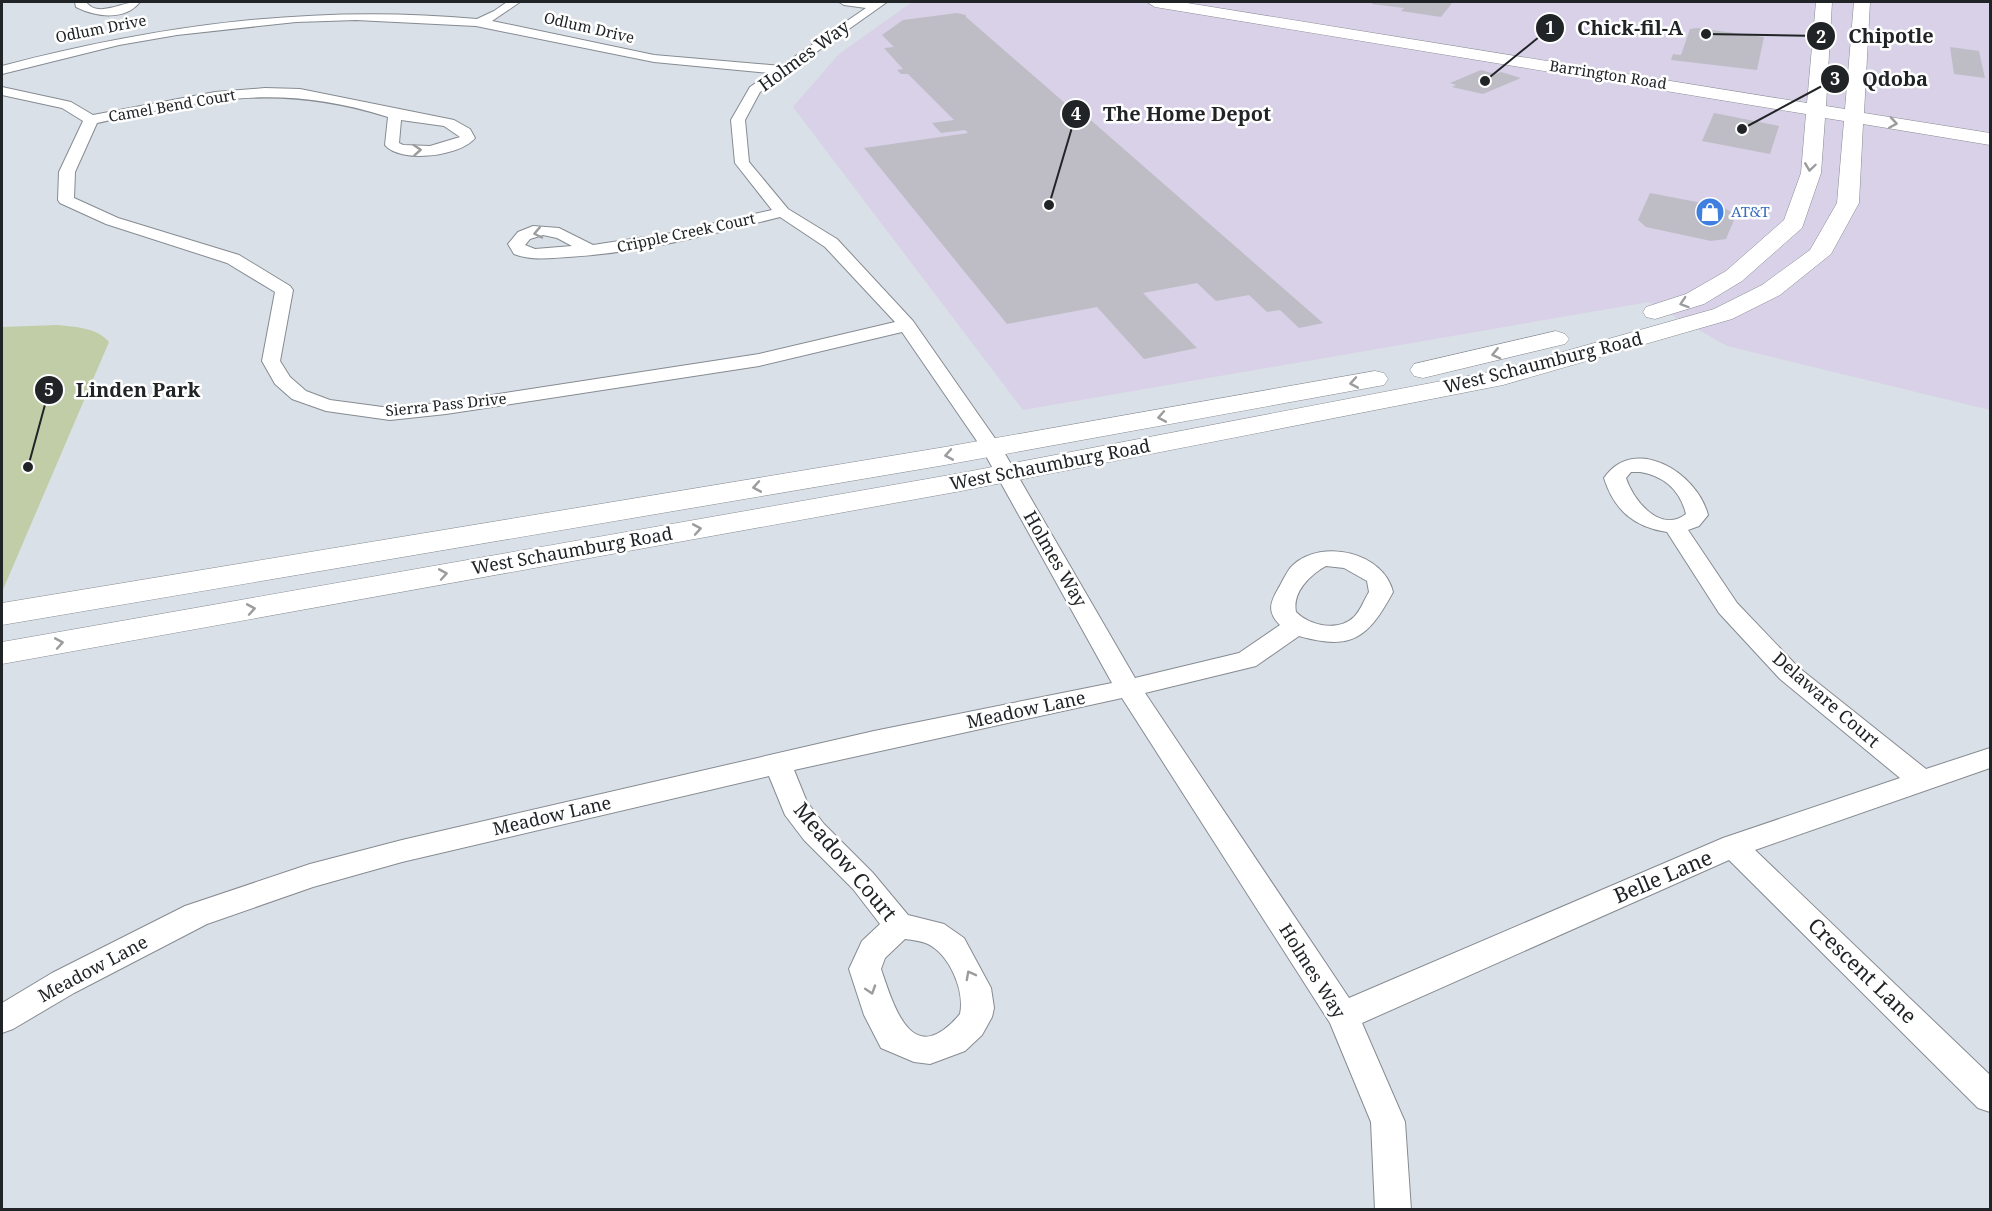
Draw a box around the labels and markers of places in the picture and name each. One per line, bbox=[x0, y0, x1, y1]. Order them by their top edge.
callout: Chick-fil-A bbox=[1535, 9, 1695, 47]
callout: Chipotle bbox=[1806, 17, 1946, 55]
callout: Qdoba bbox=[1820, 60, 1940, 98]
callout: The Home Depot bbox=[1061, 95, 1283, 133]
shop icon: AT&T bbox=[1694, 196, 1726, 228]
place label: AT&T bbox=[1731, 201, 1770, 221]
callout: Linden Park bbox=[34, 371, 212, 409]

